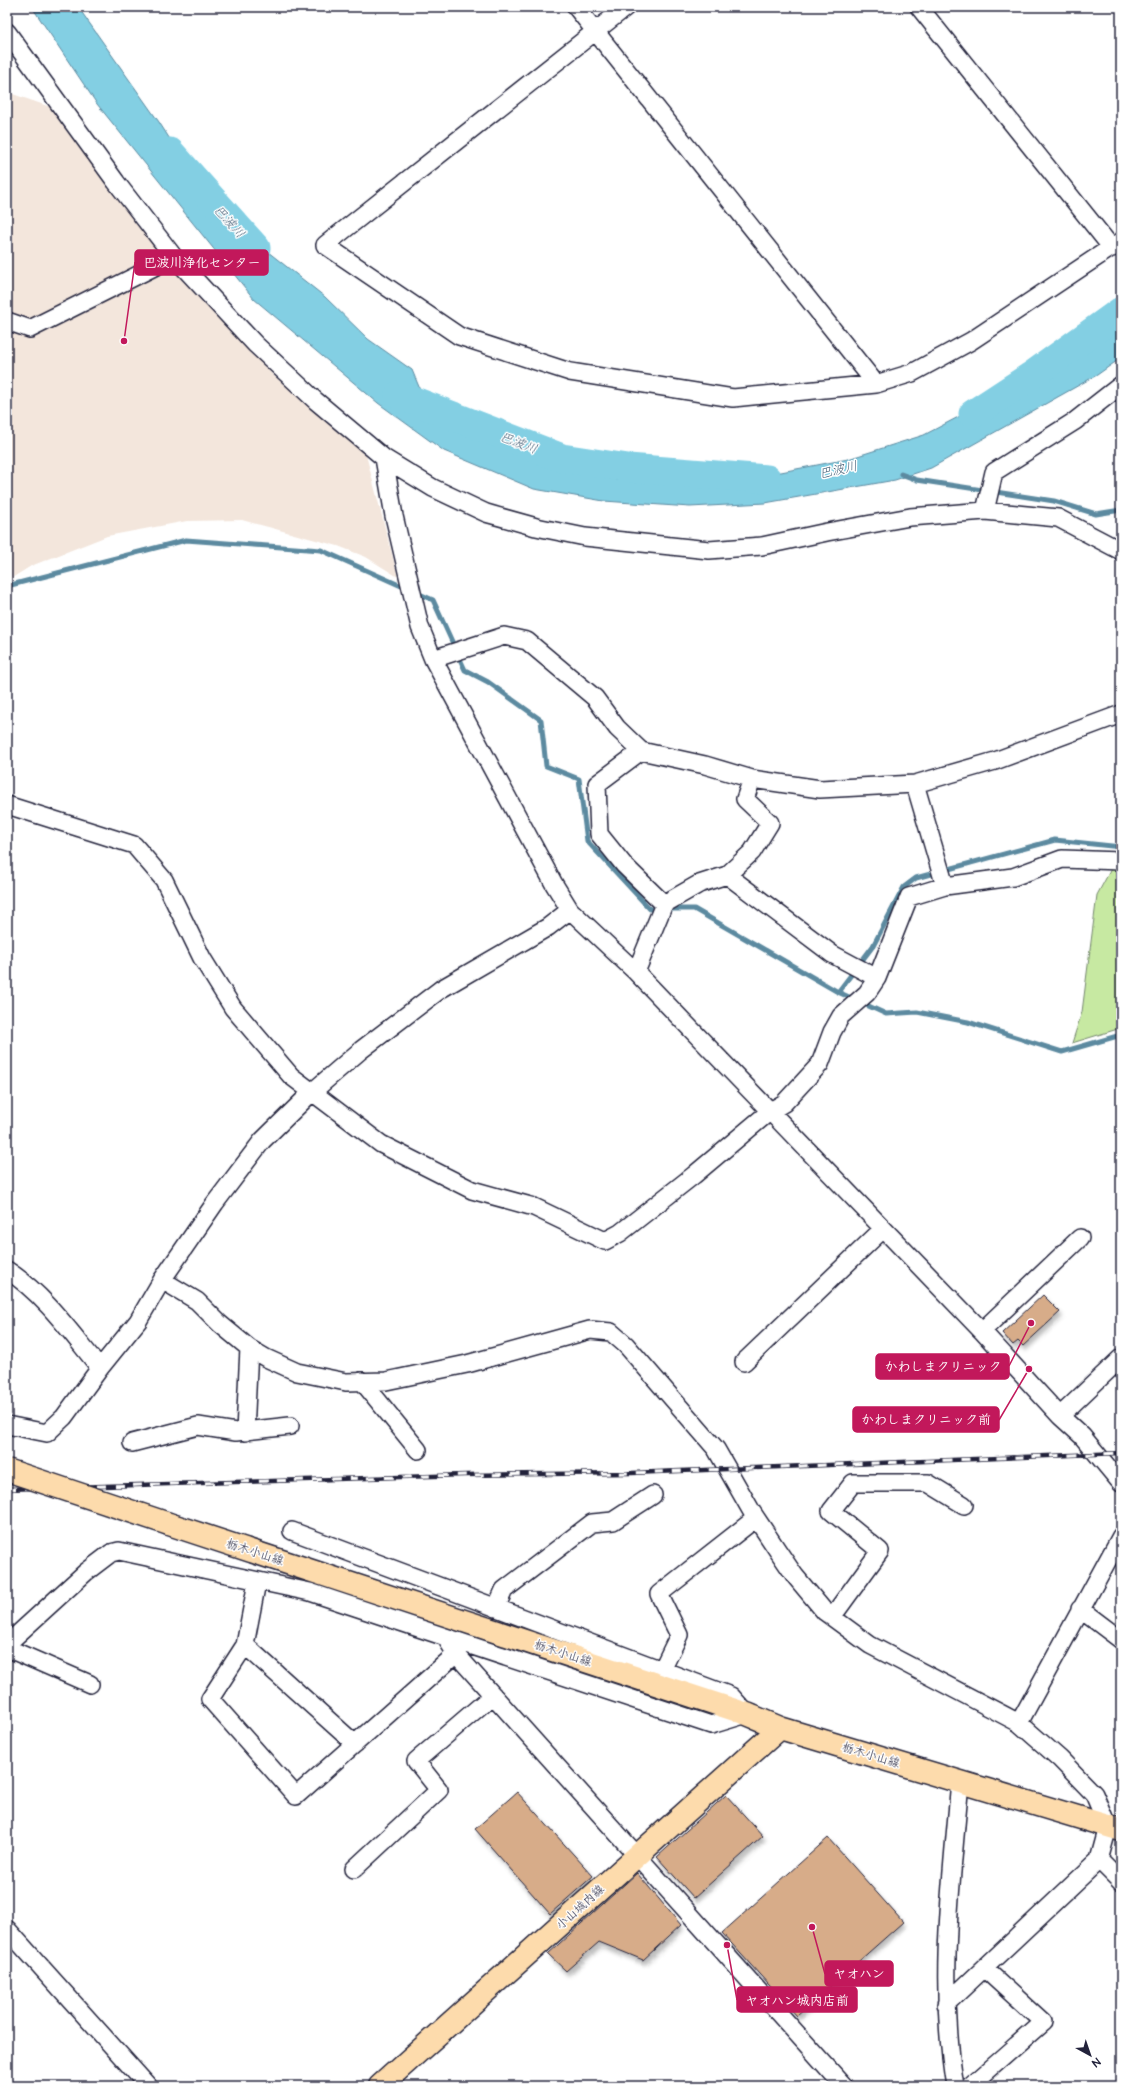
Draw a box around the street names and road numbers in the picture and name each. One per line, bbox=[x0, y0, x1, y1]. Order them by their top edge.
street label: 栃木小山線 bbox=[224, 1535, 286, 1570]
street label: 栃木小山線 bbox=[532, 1636, 594, 1671]
street label: 栃木小山線 bbox=[840, 1739, 902, 1772]
street label: 小山城内線 bbox=[552, 1881, 608, 1934]

